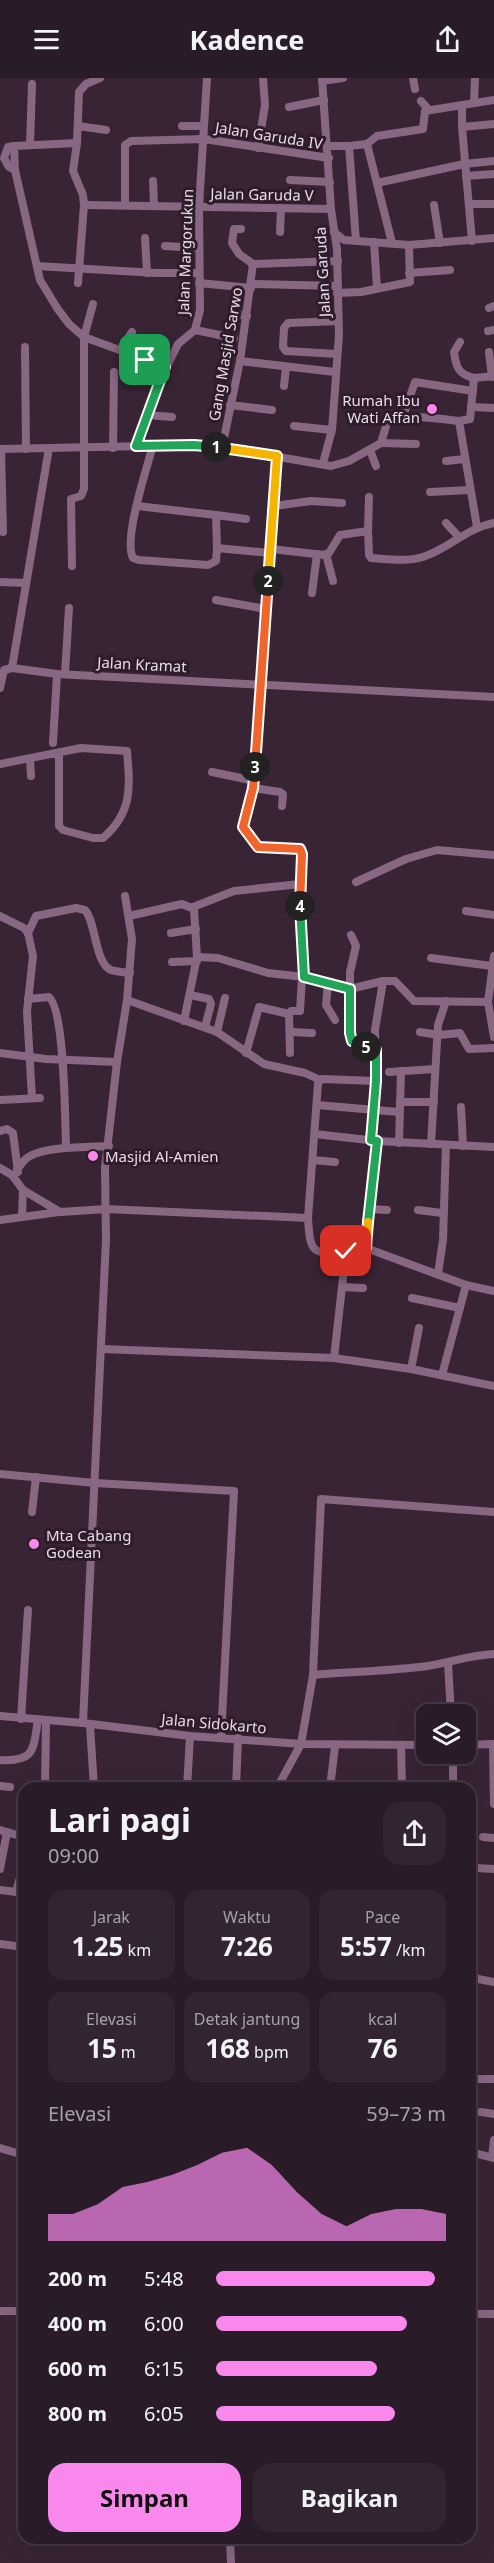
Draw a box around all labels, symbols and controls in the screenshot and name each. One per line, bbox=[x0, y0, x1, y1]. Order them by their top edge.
text: Kadence bbox=[190, 21, 304, 58]
icon: menu bbox=[30, 23, 63, 56]
icon: share bbox=[431, 23, 464, 56]
street label: Jalan Garuda IV bbox=[212, 116, 324, 153]
street label: Jalan Garuda V bbox=[208, 183, 314, 205]
street label: Jalan Margorukun bbox=[173, 189, 197, 317]
street label: Jalan Garuda bbox=[310, 226, 334, 320]
street label: Gang Masjid Sarwo bbox=[203, 286, 247, 422]
pin bbox=[119, 334, 170, 385]
icon: arrive bbox=[128, 343, 161, 376]
place label: Rumah Ibu Wati Affan bbox=[342, 390, 420, 427]
marker: Rumah Ibu Wati Affan bbox=[425, 402, 439, 416]
pin: 1 bbox=[201, 432, 231, 462]
text: 1 bbox=[211, 436, 221, 458]
pin: 2 bbox=[253, 566, 283, 596]
text: 2 bbox=[263, 570, 273, 592]
street label: Jalan Kramat bbox=[95, 652, 188, 676]
pin: 3 bbox=[240, 752, 270, 782]
text: 3 bbox=[250, 756, 260, 778]
pin: 4 bbox=[285, 891, 315, 921]
text: 4 bbox=[295, 895, 305, 917]
pin: 5 bbox=[351, 1032, 381, 1062]
text: 5 bbox=[361, 1036, 371, 1058]
place label: Masjid Al-Amien bbox=[105, 1146, 219, 1166]
marker: Masjid Al-Amien bbox=[86, 1149, 100, 1163]
pin bbox=[320, 1225, 371, 1276]
icon: check bbox=[329, 1234, 362, 1267]
place label: Mta Cabang Godean bbox=[46, 1525, 131, 1562]
marker: Mta Cabang Godean bbox=[27, 1537, 41, 1551]
map controls bbox=[416, 1704, 476, 1764]
button: layers bbox=[416, 1704, 476, 1764]
street label: Jalan Sidokarto bbox=[159, 1708, 267, 1738]
text: Lari pagi bbox=[48, 1797, 191, 1842]
button: share bbox=[383, 1802, 446, 1865]
text: 09:00 bbox=[48, 1842, 99, 1869]
text: Jarak bbox=[93, 1906, 130, 1928]
text: Waktu bbox=[223, 1906, 271, 1928]
text: Pace bbox=[365, 1906, 400, 1928]
text: 1.25 bbox=[72, 1928, 123, 1964]
text: 7:26 bbox=[221, 1928, 273, 1964]
text: 5:57 bbox=[340, 1928, 392, 1964]
text: km bbox=[123, 1939, 151, 1961]
text: /km bbox=[392, 1939, 425, 1961]
text: Elevasi bbox=[86, 2008, 137, 2030]
text: Detak jantung bbox=[194, 2008, 300, 2030]
text: kcal bbox=[368, 2008, 397, 2030]
text: 15 bbox=[87, 2030, 117, 2066]
text: 168 bbox=[205, 2030, 250, 2066]
text: 76 bbox=[368, 2030, 398, 2066]
text: m bbox=[117, 2041, 136, 2063]
text: bpm bbox=[250, 2041, 289, 2063]
text: Elevasi bbox=[48, 2100, 111, 2127]
text: 59–73 m bbox=[366, 2100, 446, 2127]
text: 200 m bbox=[48, 2265, 107, 2292]
text: 5:48 bbox=[144, 2265, 184, 2292]
text: 400 m bbox=[48, 2310, 107, 2337]
text: 6:00 bbox=[144, 2310, 184, 2337]
text: 600 m bbox=[48, 2355, 107, 2382]
text: 6:15 bbox=[144, 2355, 184, 2382]
text: 800 m bbox=[48, 2400, 107, 2427]
text: 6:05 bbox=[144, 2400, 184, 2427]
button: Simpan bbox=[48, 2463, 241, 2532]
button: Bagikan bbox=[253, 2463, 446, 2532]

